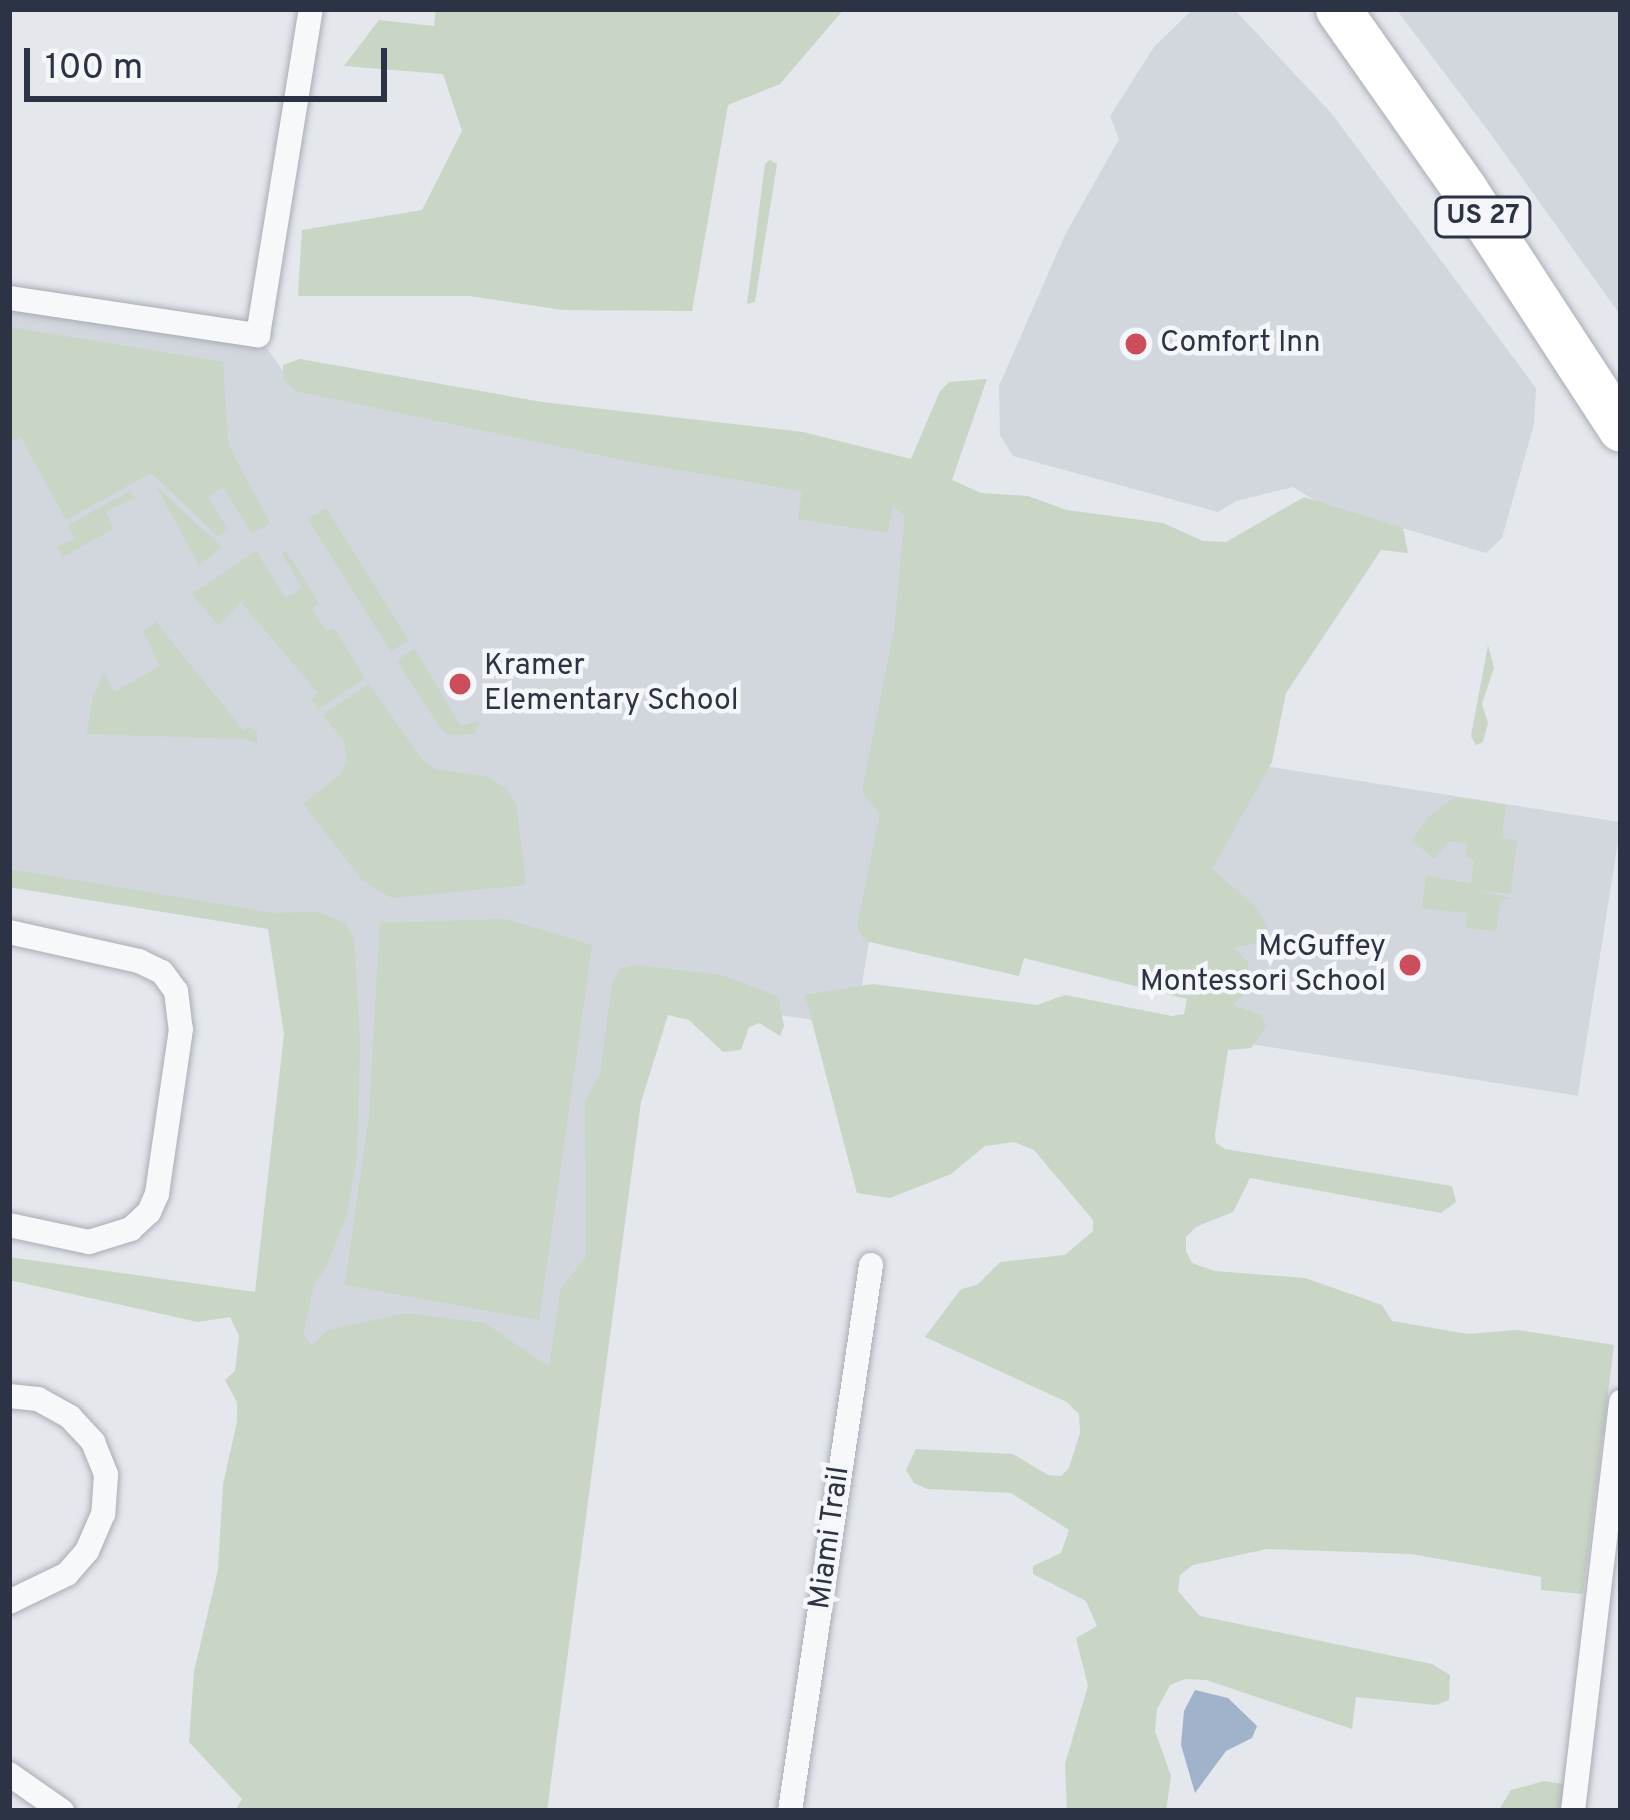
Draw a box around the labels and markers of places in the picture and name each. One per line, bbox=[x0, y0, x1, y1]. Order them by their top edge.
place label: Comfort Inn bbox=[1160, 326, 1321, 362]
marker: Comfort Inn bbox=[1123, 331, 1149, 357]
place label: Kramer Elementary School bbox=[484, 649, 739, 720]
marker: Kramer Elementary School bbox=[447, 671, 473, 697]
place label: McGuffey Montessori School bbox=[1140, 930, 1386, 1000]
marker: McGuffey Montessori School bbox=[1397, 952, 1423, 978]

